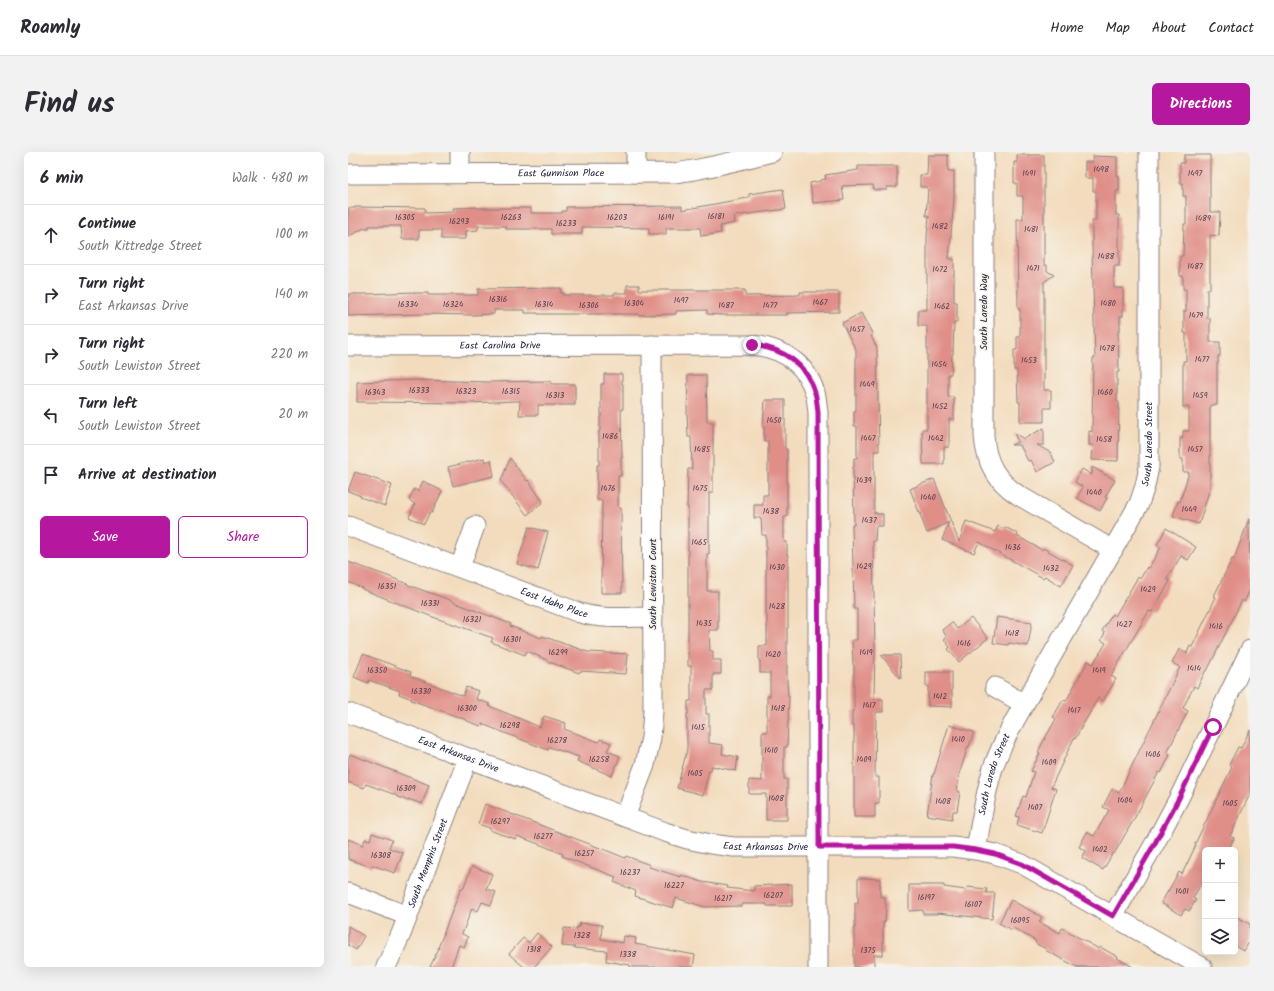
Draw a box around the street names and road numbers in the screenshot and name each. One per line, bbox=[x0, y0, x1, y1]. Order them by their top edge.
street label: East Gunnison Place bbox=[518, 165, 605, 181]
street label: South Laredo Way bbox=[976, 273, 992, 350]
street label: East Carolina Drive bbox=[459, 338, 541, 354]
street label: South Laredo Street bbox=[1137, 402, 1157, 488]
street label: South Lewiston Court bbox=[645, 538, 661, 630]
street label: East Idaho Place bbox=[518, 583, 590, 623]
street label: South Laredo Street bbox=[974, 731, 1015, 816]
street label: East Arkansas Drive bbox=[416, 732, 502, 777]
street label: South Memphis Street bbox=[404, 816, 452, 910]
street label: East Arkansas Drive bbox=[722, 838, 809, 855]

